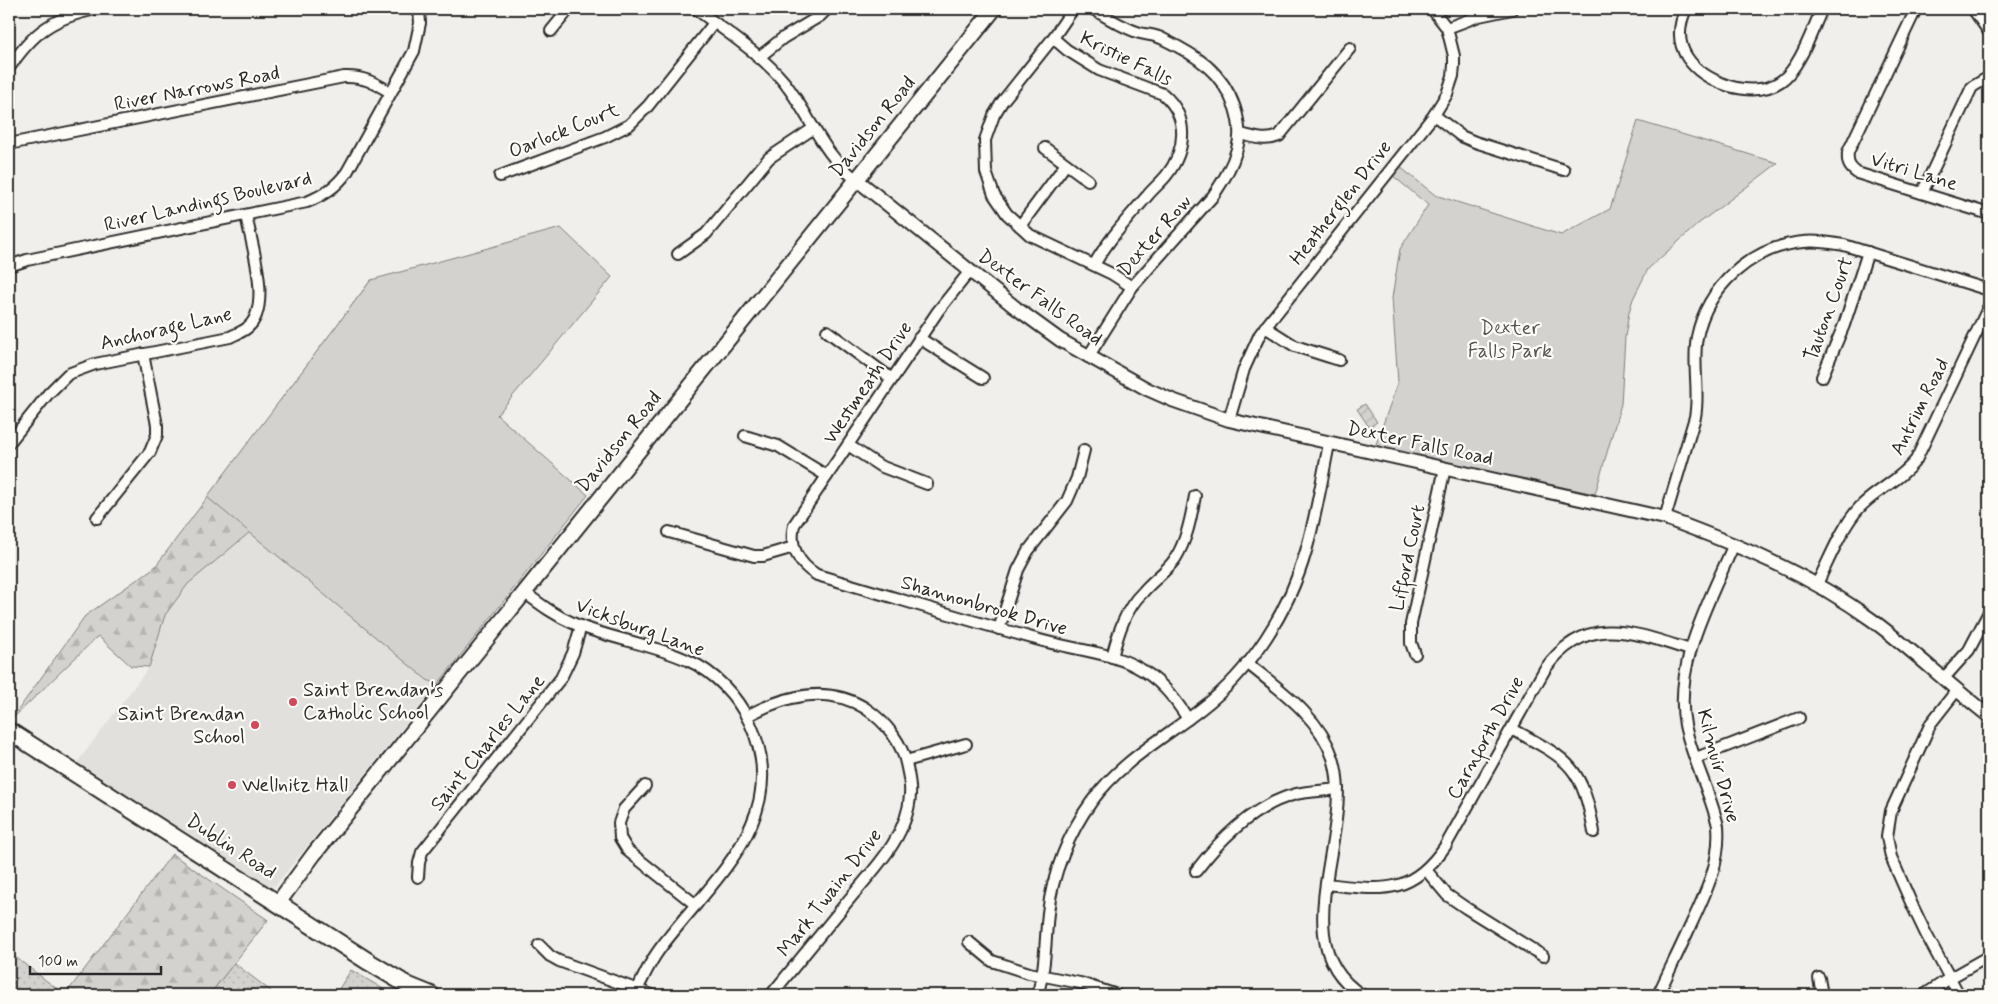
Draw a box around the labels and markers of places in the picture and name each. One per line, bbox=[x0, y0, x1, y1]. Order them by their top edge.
place label: Saint Brendan's Catholic School bbox=[303, 677, 444, 727]
marker: Saint Brendan's Catholic School bbox=[287, 696, 299, 708]
place label: Saint Brendan School bbox=[118, 701, 245, 751]
marker: Saint Brendan School bbox=[249, 719, 261, 731]
place label: Wellnitz Hall bbox=[242, 772, 348, 799]
marker: Wellnitz Hall bbox=[226, 779, 238, 791]

